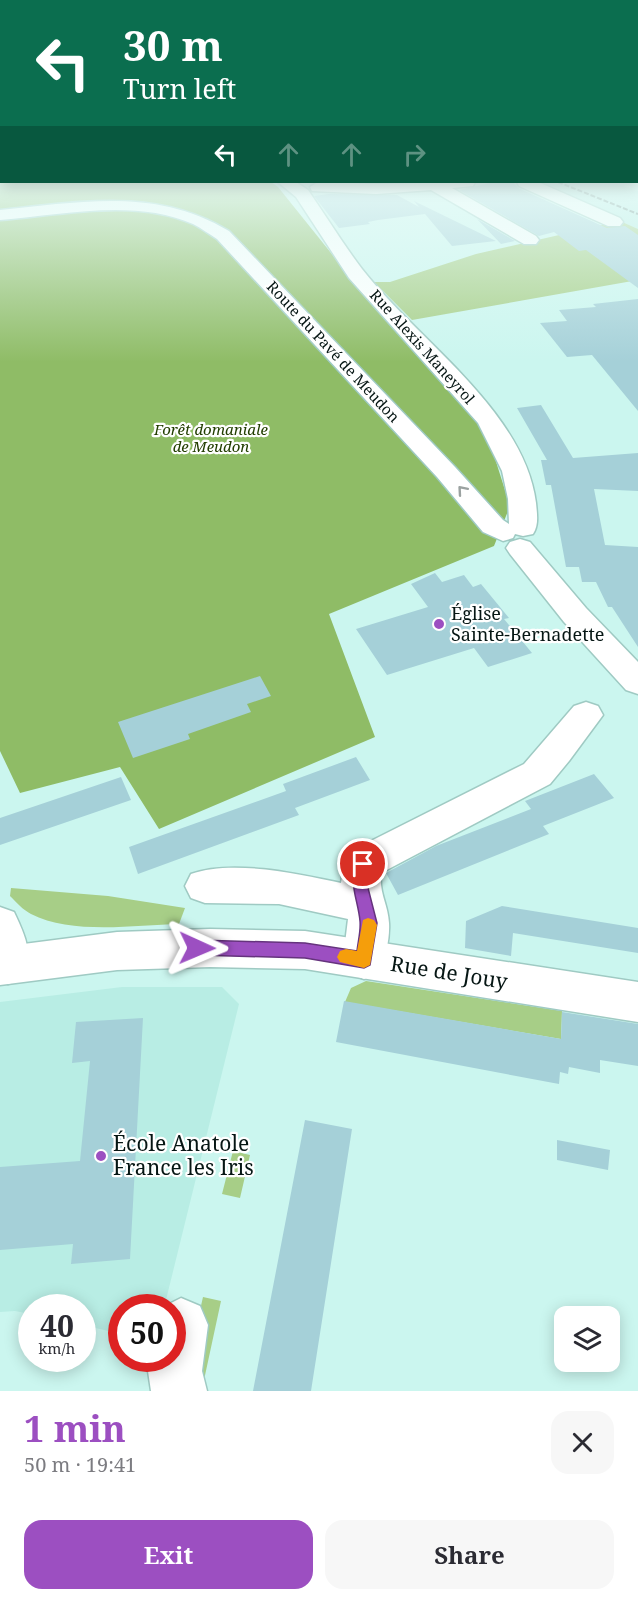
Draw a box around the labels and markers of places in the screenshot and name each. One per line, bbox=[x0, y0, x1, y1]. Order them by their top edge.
place label: Église Sainte-Bernadette bbox=[451, 601, 604, 646]
marker: Église Sainte-Bernadette bbox=[432, 617, 446, 631]
pin bbox=[337, 838, 388, 889]
place label: École Anatole France les Iris bbox=[113, 1129, 254, 1181]
marker: École Anatole France les Iris bbox=[94, 1149, 108, 1163]

